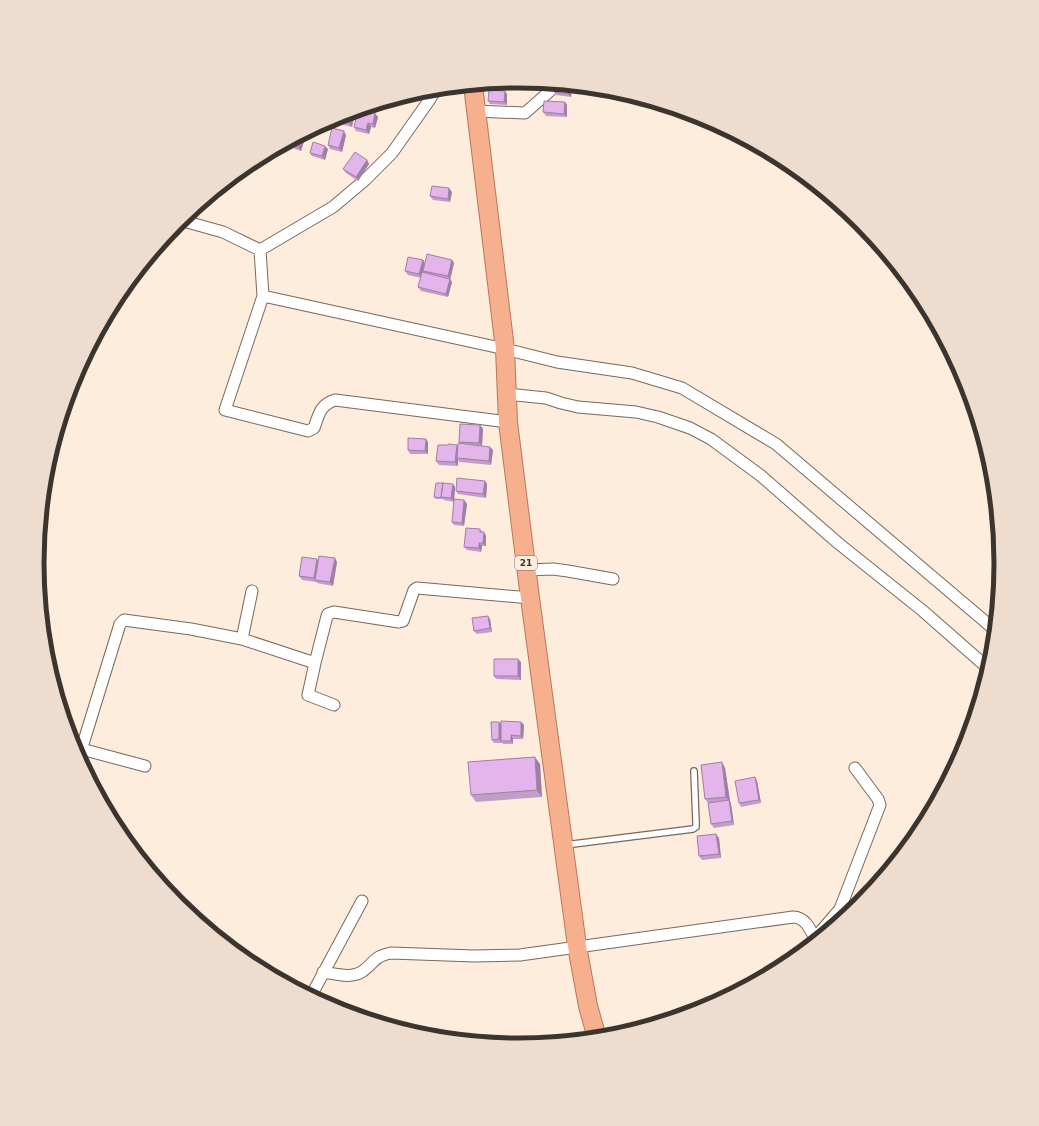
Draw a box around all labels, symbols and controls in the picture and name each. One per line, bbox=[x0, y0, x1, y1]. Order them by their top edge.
road number: 21 bbox=[515, 556, 537, 570]

